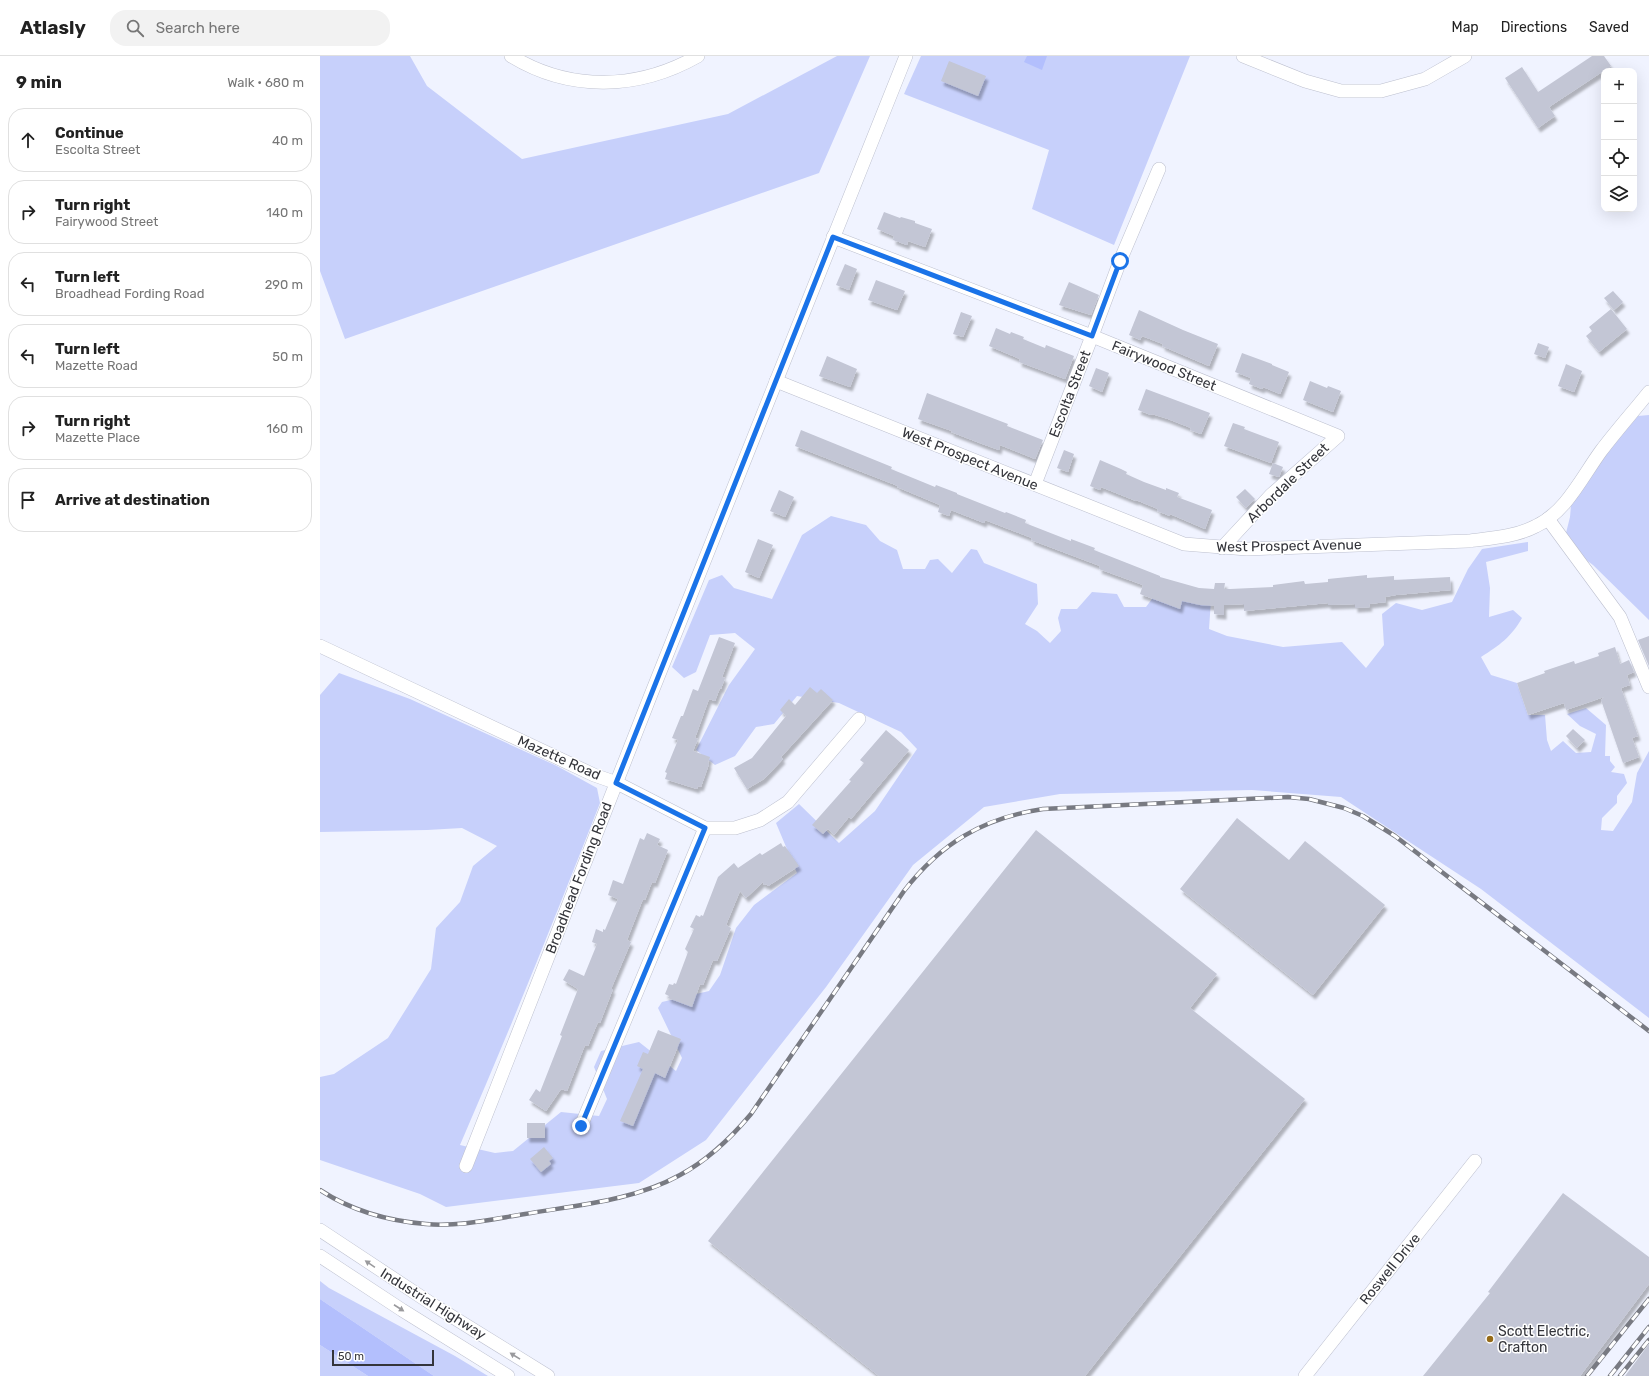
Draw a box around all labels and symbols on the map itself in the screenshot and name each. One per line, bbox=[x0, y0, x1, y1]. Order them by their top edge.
route start bbox=[1111, 252, 1129, 270]
street label: Fairywood Street bbox=[1109, 337, 1219, 395]
street label: Escolta Street bbox=[1046, 348, 1095, 440]
street label: West Prospect Avenue bbox=[899, 424, 1041, 494]
street label: Arbordale Street bbox=[1243, 439, 1333, 526]
street label: West Prospect Avenue bbox=[1216, 536, 1362, 556]
street label: Mazette Road bbox=[515, 732, 603, 784]
street label: Broadhead Fording Road bbox=[542, 800, 616, 956]
route end bbox=[572, 1117, 590, 1135]
street label: Roswell Drive bbox=[1356, 1230, 1424, 1308]
one-way arrow bbox=[364, 1260, 376, 1267]
street label: Industrial Highway bbox=[377, 1265, 489, 1344]
one-way arrow bbox=[393, 1305, 405, 1312]
place label: Scott Electric, Crafton bbox=[1498, 1323, 1590, 1356]
marker: Scott Electric, Crafton bbox=[1485, 1334, 1495, 1344]
scale bar bbox=[332, 1348, 434, 1367]
one-way arrow bbox=[509, 1352, 521, 1359]

